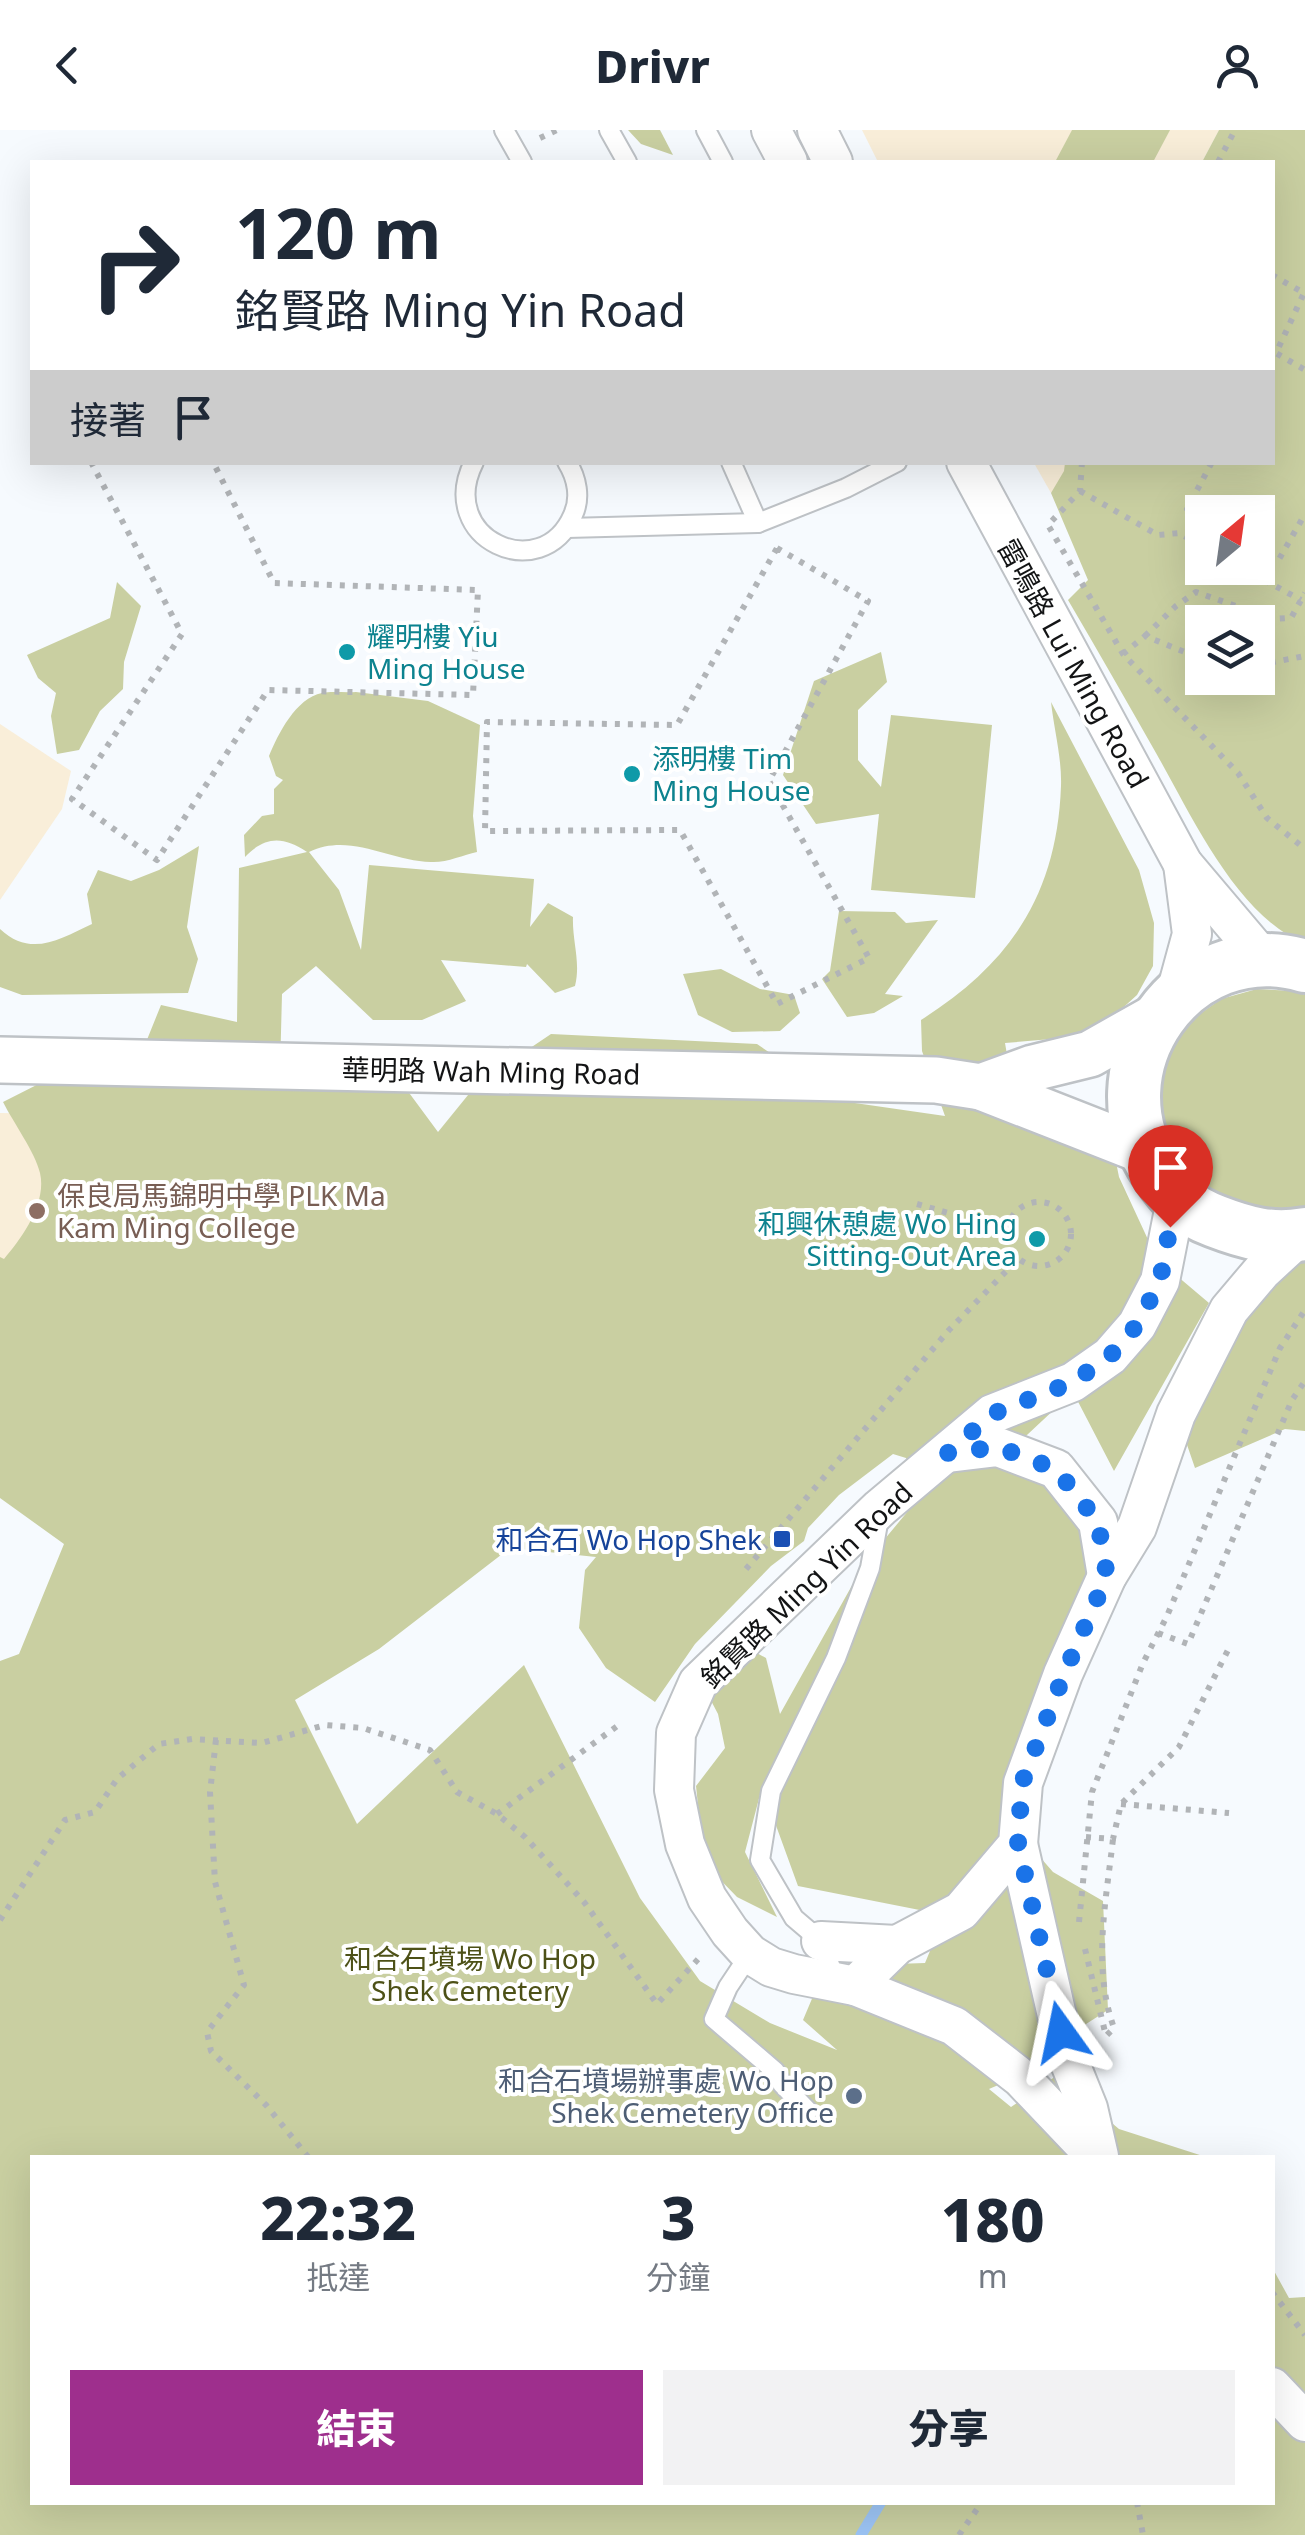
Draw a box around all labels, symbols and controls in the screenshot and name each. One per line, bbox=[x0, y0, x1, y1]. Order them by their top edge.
text: Drivr bbox=[595, 35, 710, 96]
icon: back bbox=[40, 38, 95, 93]
icon: person bbox=[1210, 38, 1265, 93]
text: 120 m bbox=[235, 184, 442, 280]
icon: right bbox=[70, 200, 200, 330]
text: 銘賢路 Ming Yin Road bbox=[235, 279, 686, 340]
icon: arrive bbox=[166, 390, 221, 445]
text: 接著 bbox=[70, 393, 146, 445]
north arrow bbox=[1185, 495, 1275, 585]
map controls bbox=[1185, 495, 1275, 695]
street label: 雷鳴路 Lui Ming Road bbox=[990, 532, 1158, 794]
button: layers bbox=[1185, 605, 1275, 695]
place label: 耀明樓 Yiu Ming House bbox=[367, 617, 526, 687]
marker: 耀明樓 Yiu Ming House bbox=[336, 641, 358, 663]
place label: 添明樓 Tim Ming House bbox=[652, 739, 811, 809]
marker: 添明樓 Tim Ming House bbox=[621, 763, 643, 785]
street label: 華明路 Wah Ming Road bbox=[341, 1049, 641, 1093]
pin bbox=[1128, 1125, 1213, 1228]
icon: arrive bbox=[1143, 1140, 1198, 1195]
place label: 保良局馬錦明中學 PLK Ma Kam Ming College bbox=[57, 1176, 386, 1246]
marker: 保良局馬錦明中學 PLK Ma Kam Ming College bbox=[26, 1200, 48, 1222]
place label: 和興休憩處 Wo Hing Sitting-Out Area bbox=[758, 1204, 1017, 1274]
marker: 和興休憩處 Wo Hing Sitting-Out Area bbox=[1026, 1228, 1048, 1250]
street label: 銘賢路 Ming Yin Road bbox=[692, 1473, 920, 1695]
place label: 和合石 Wo Hop Shek bbox=[495, 1520, 762, 1558]
marker: 和合石 Wo Hop Shek bbox=[771, 1528, 793, 1550]
park label: 和合石墳場 Wo Hop Shek Cemetery bbox=[344, 1939, 596, 2009]
position arrow bbox=[1009, 1980, 1113, 2084]
place label: 和合石墳場辦事處 Wo Hop Shek Cemetery Office bbox=[498, 2061, 834, 2131]
marker: 和合石墳場辦事處 Wo Hop Shek Cemetery Office bbox=[843, 2085, 865, 2107]
text: 22:32 bbox=[260, 2176, 416, 2258]
text: 3 bbox=[661, 2176, 696, 2258]
text: 180 bbox=[941, 2178, 1045, 2260]
text: m bbox=[978, 2254, 1008, 2297]
text: 抵達 bbox=[306, 2255, 370, 2298]
text: 分鐘 bbox=[646, 2255, 710, 2298]
button: 結束 bbox=[70, 2370, 643, 2485]
button: 分享 bbox=[663, 2370, 1235, 2485]

